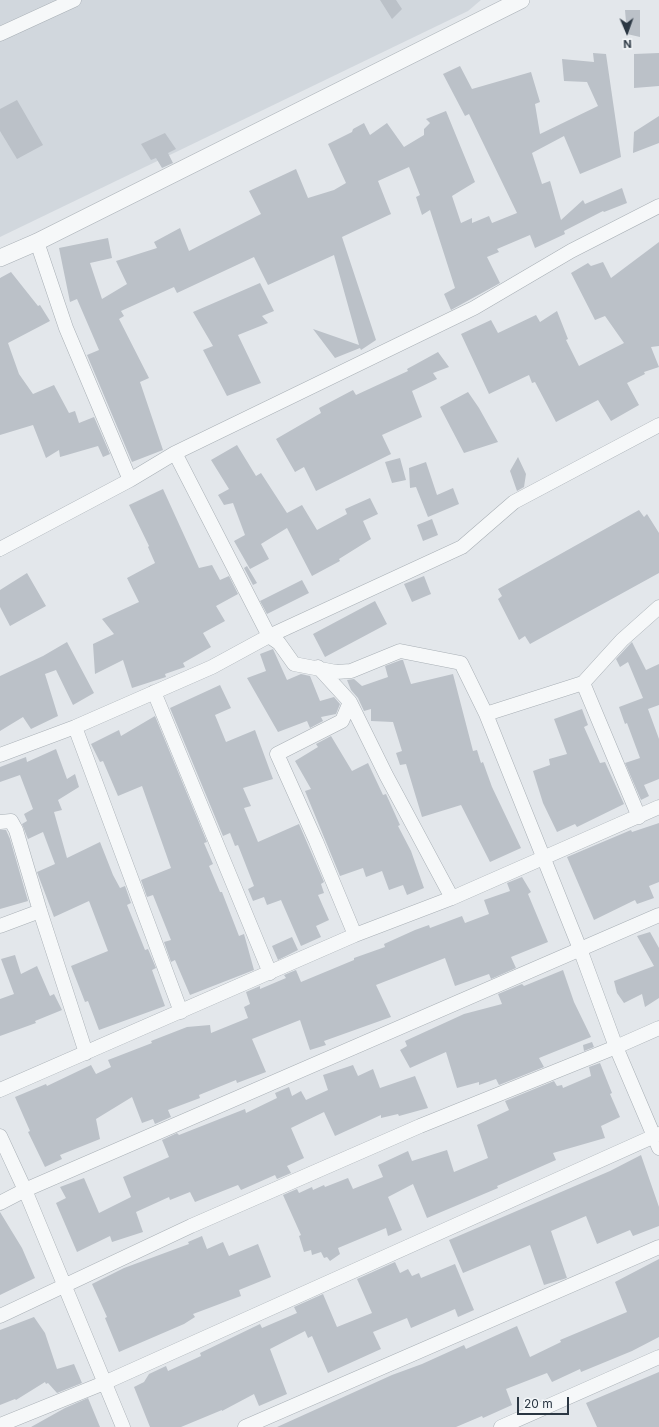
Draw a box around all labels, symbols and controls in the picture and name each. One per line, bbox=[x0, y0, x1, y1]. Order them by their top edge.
north arrow bbox=[607, 12, 647, 52]
text: N bbox=[623, 37, 632, 51]
scale bar bbox=[519, 1389, 571, 1415]
text: 20 m bbox=[524, 1396, 553, 1411]

